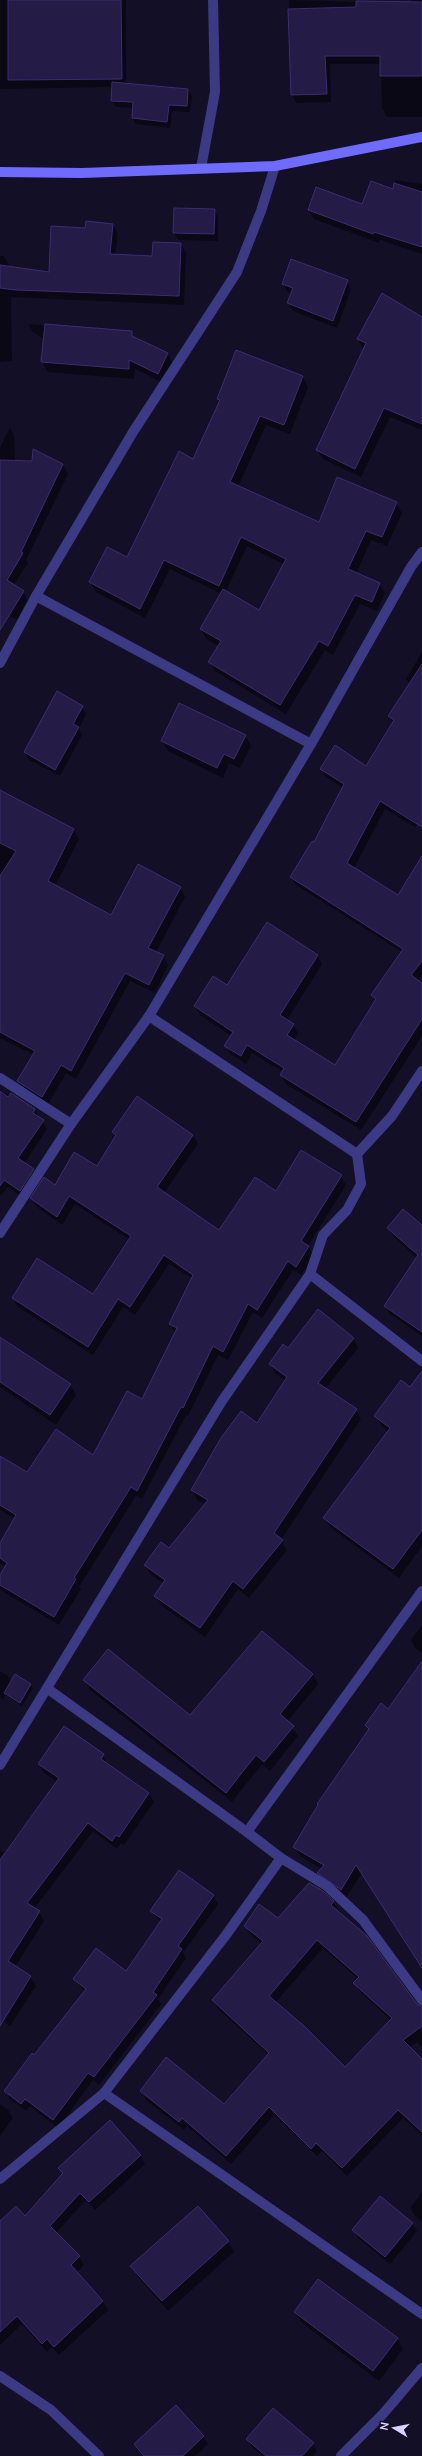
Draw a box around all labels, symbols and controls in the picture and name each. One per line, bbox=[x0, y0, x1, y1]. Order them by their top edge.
north arrow bbox=[374, 2408, 414, 2448]
text: N bbox=[376, 2421, 392, 2431]

